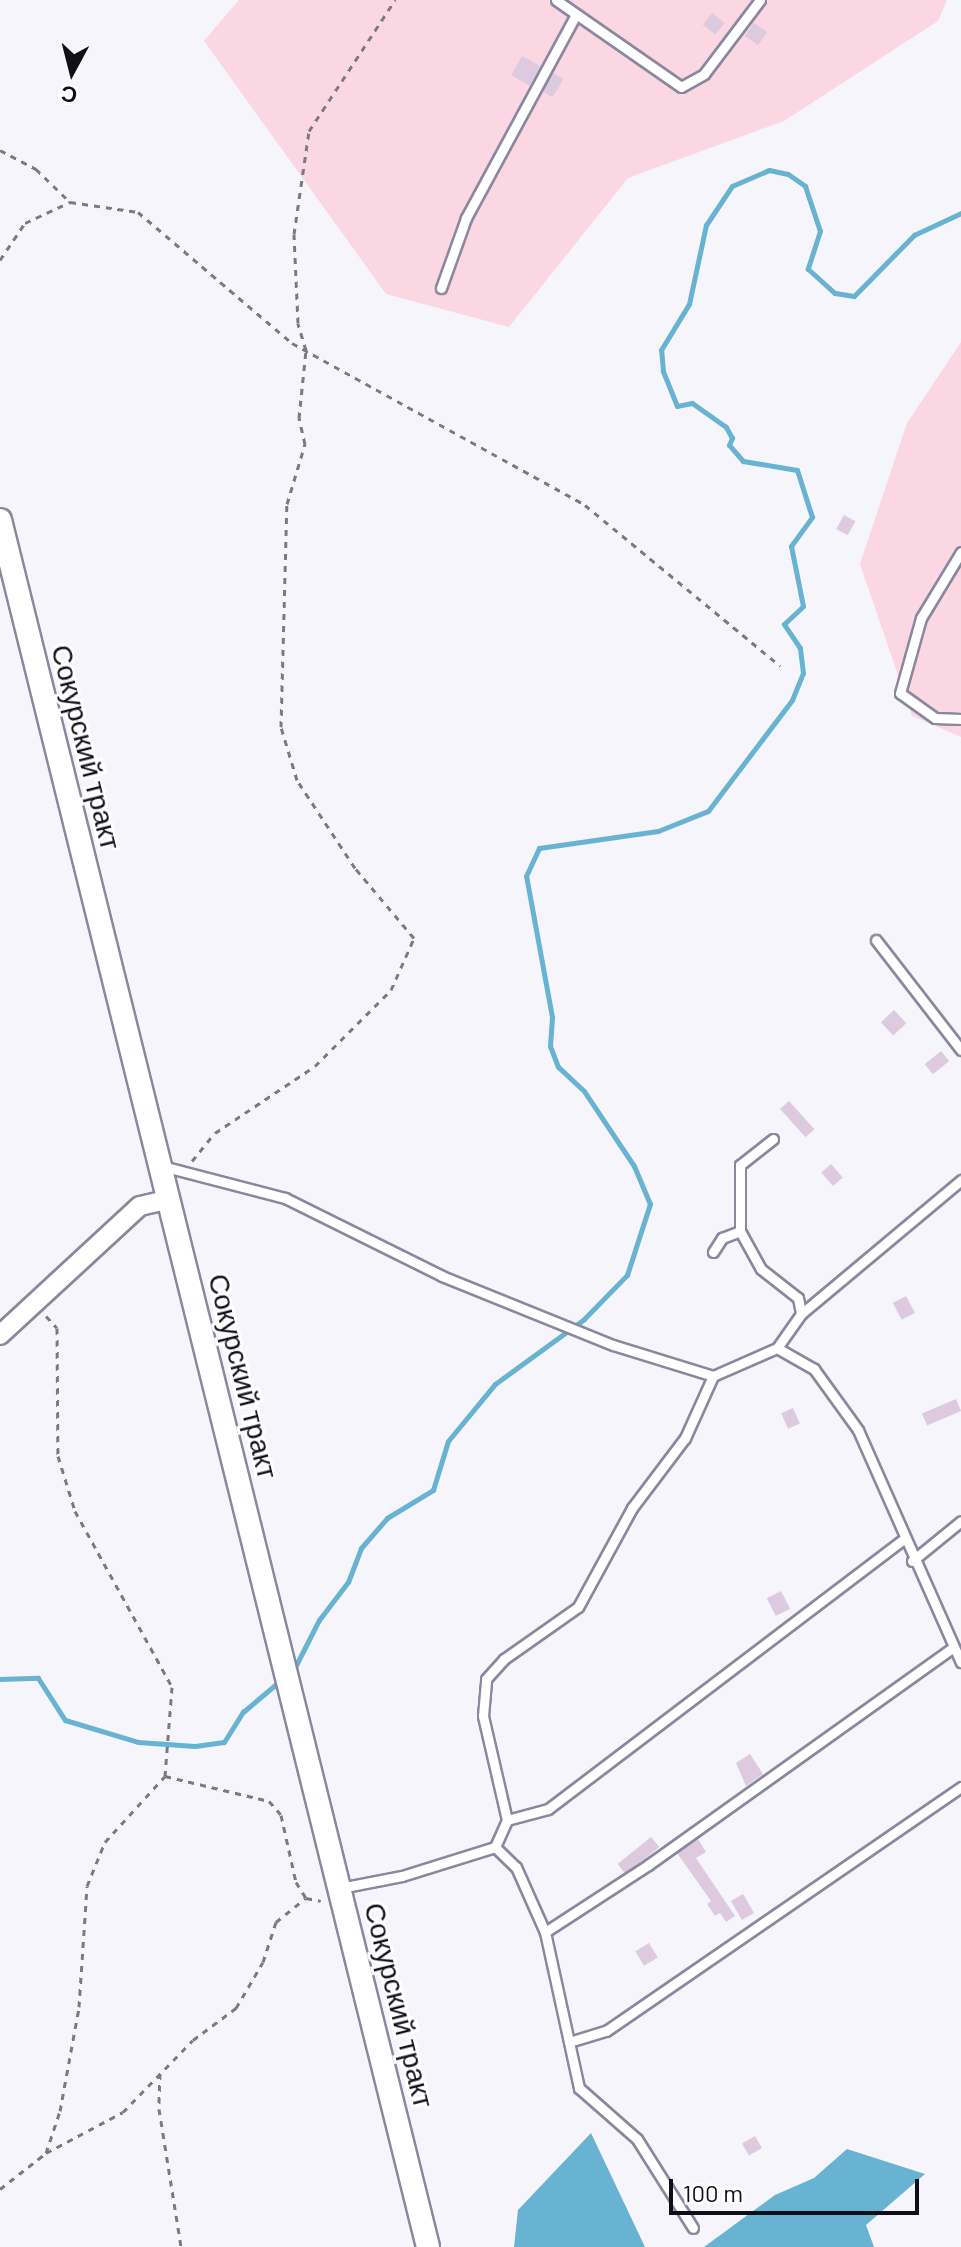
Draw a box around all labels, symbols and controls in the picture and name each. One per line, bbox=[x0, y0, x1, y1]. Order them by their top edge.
north arrow bbox=[32, 32, 112, 112]
text: С bbox=[60, 82, 79, 110]
street label: Сокурский тракт bbox=[45, 641, 129, 853]
street label: Сокурский тракт bbox=[202, 1270, 286, 1482]
street label: Сокурский тракт bbox=[358, 1899, 442, 2111]
scale bar bbox=[673, 2163, 923, 2213]
text: 100 m bbox=[683, 2178, 743, 2207]

